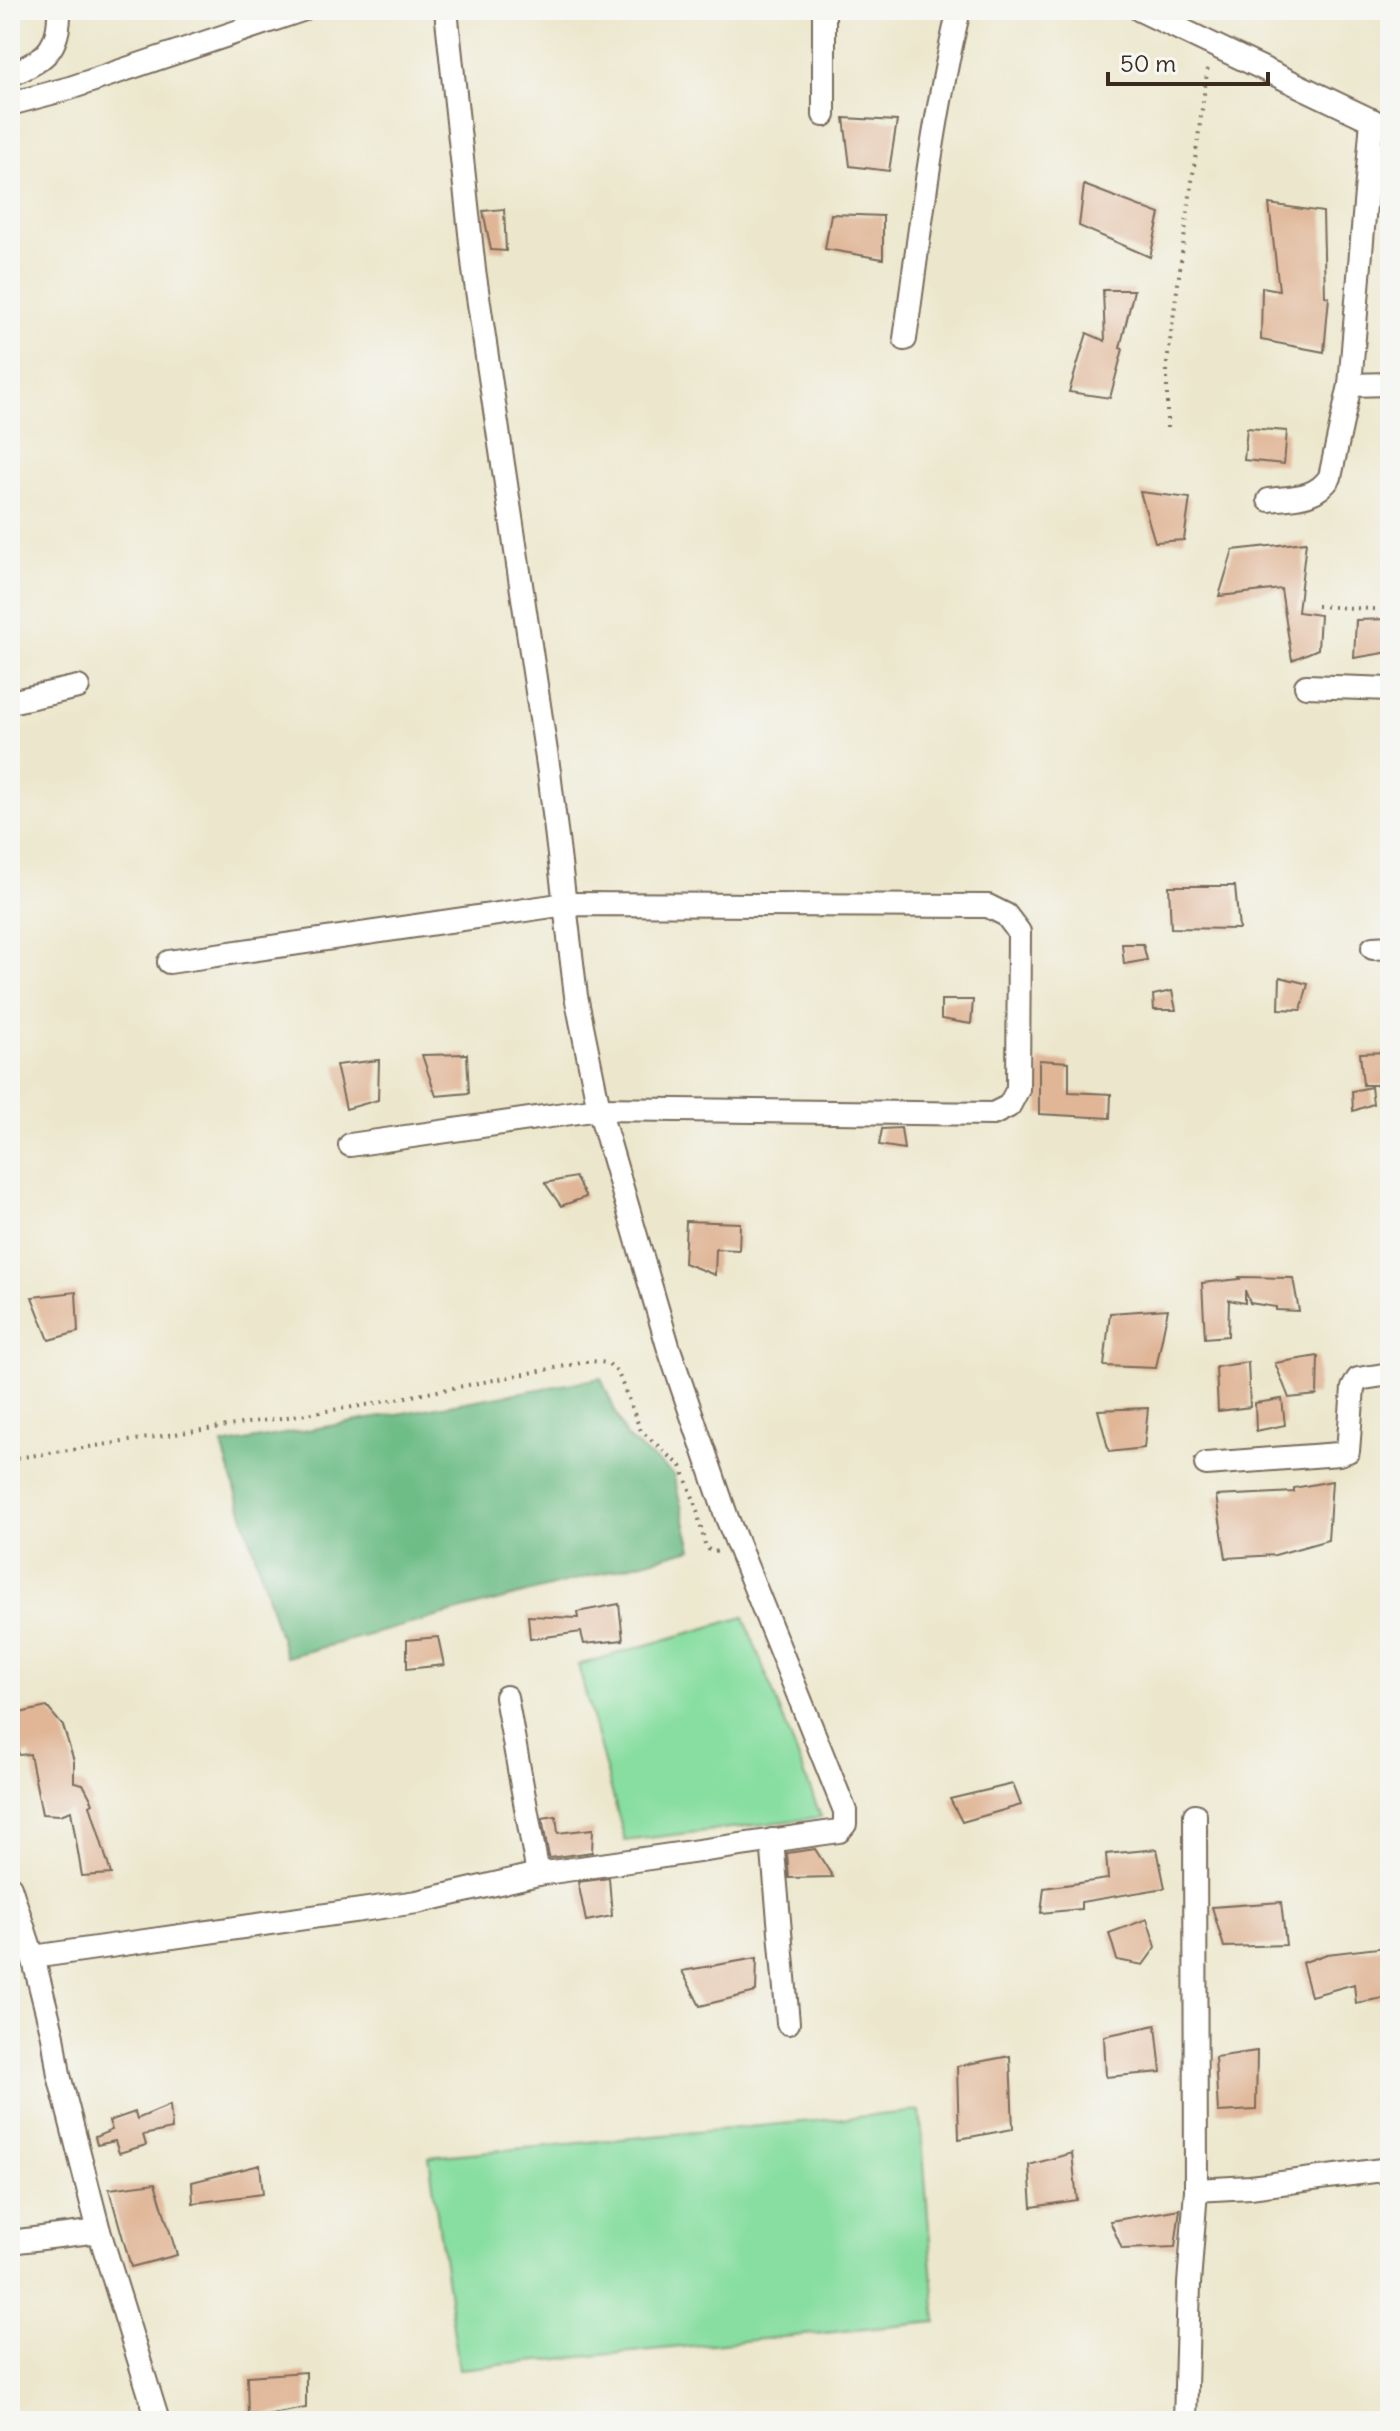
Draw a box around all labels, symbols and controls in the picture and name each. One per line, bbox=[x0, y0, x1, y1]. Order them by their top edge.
scale bar bbox=[1108, 36, 1268, 86]
text: 50 m bbox=[1120, 48, 1176, 78]

